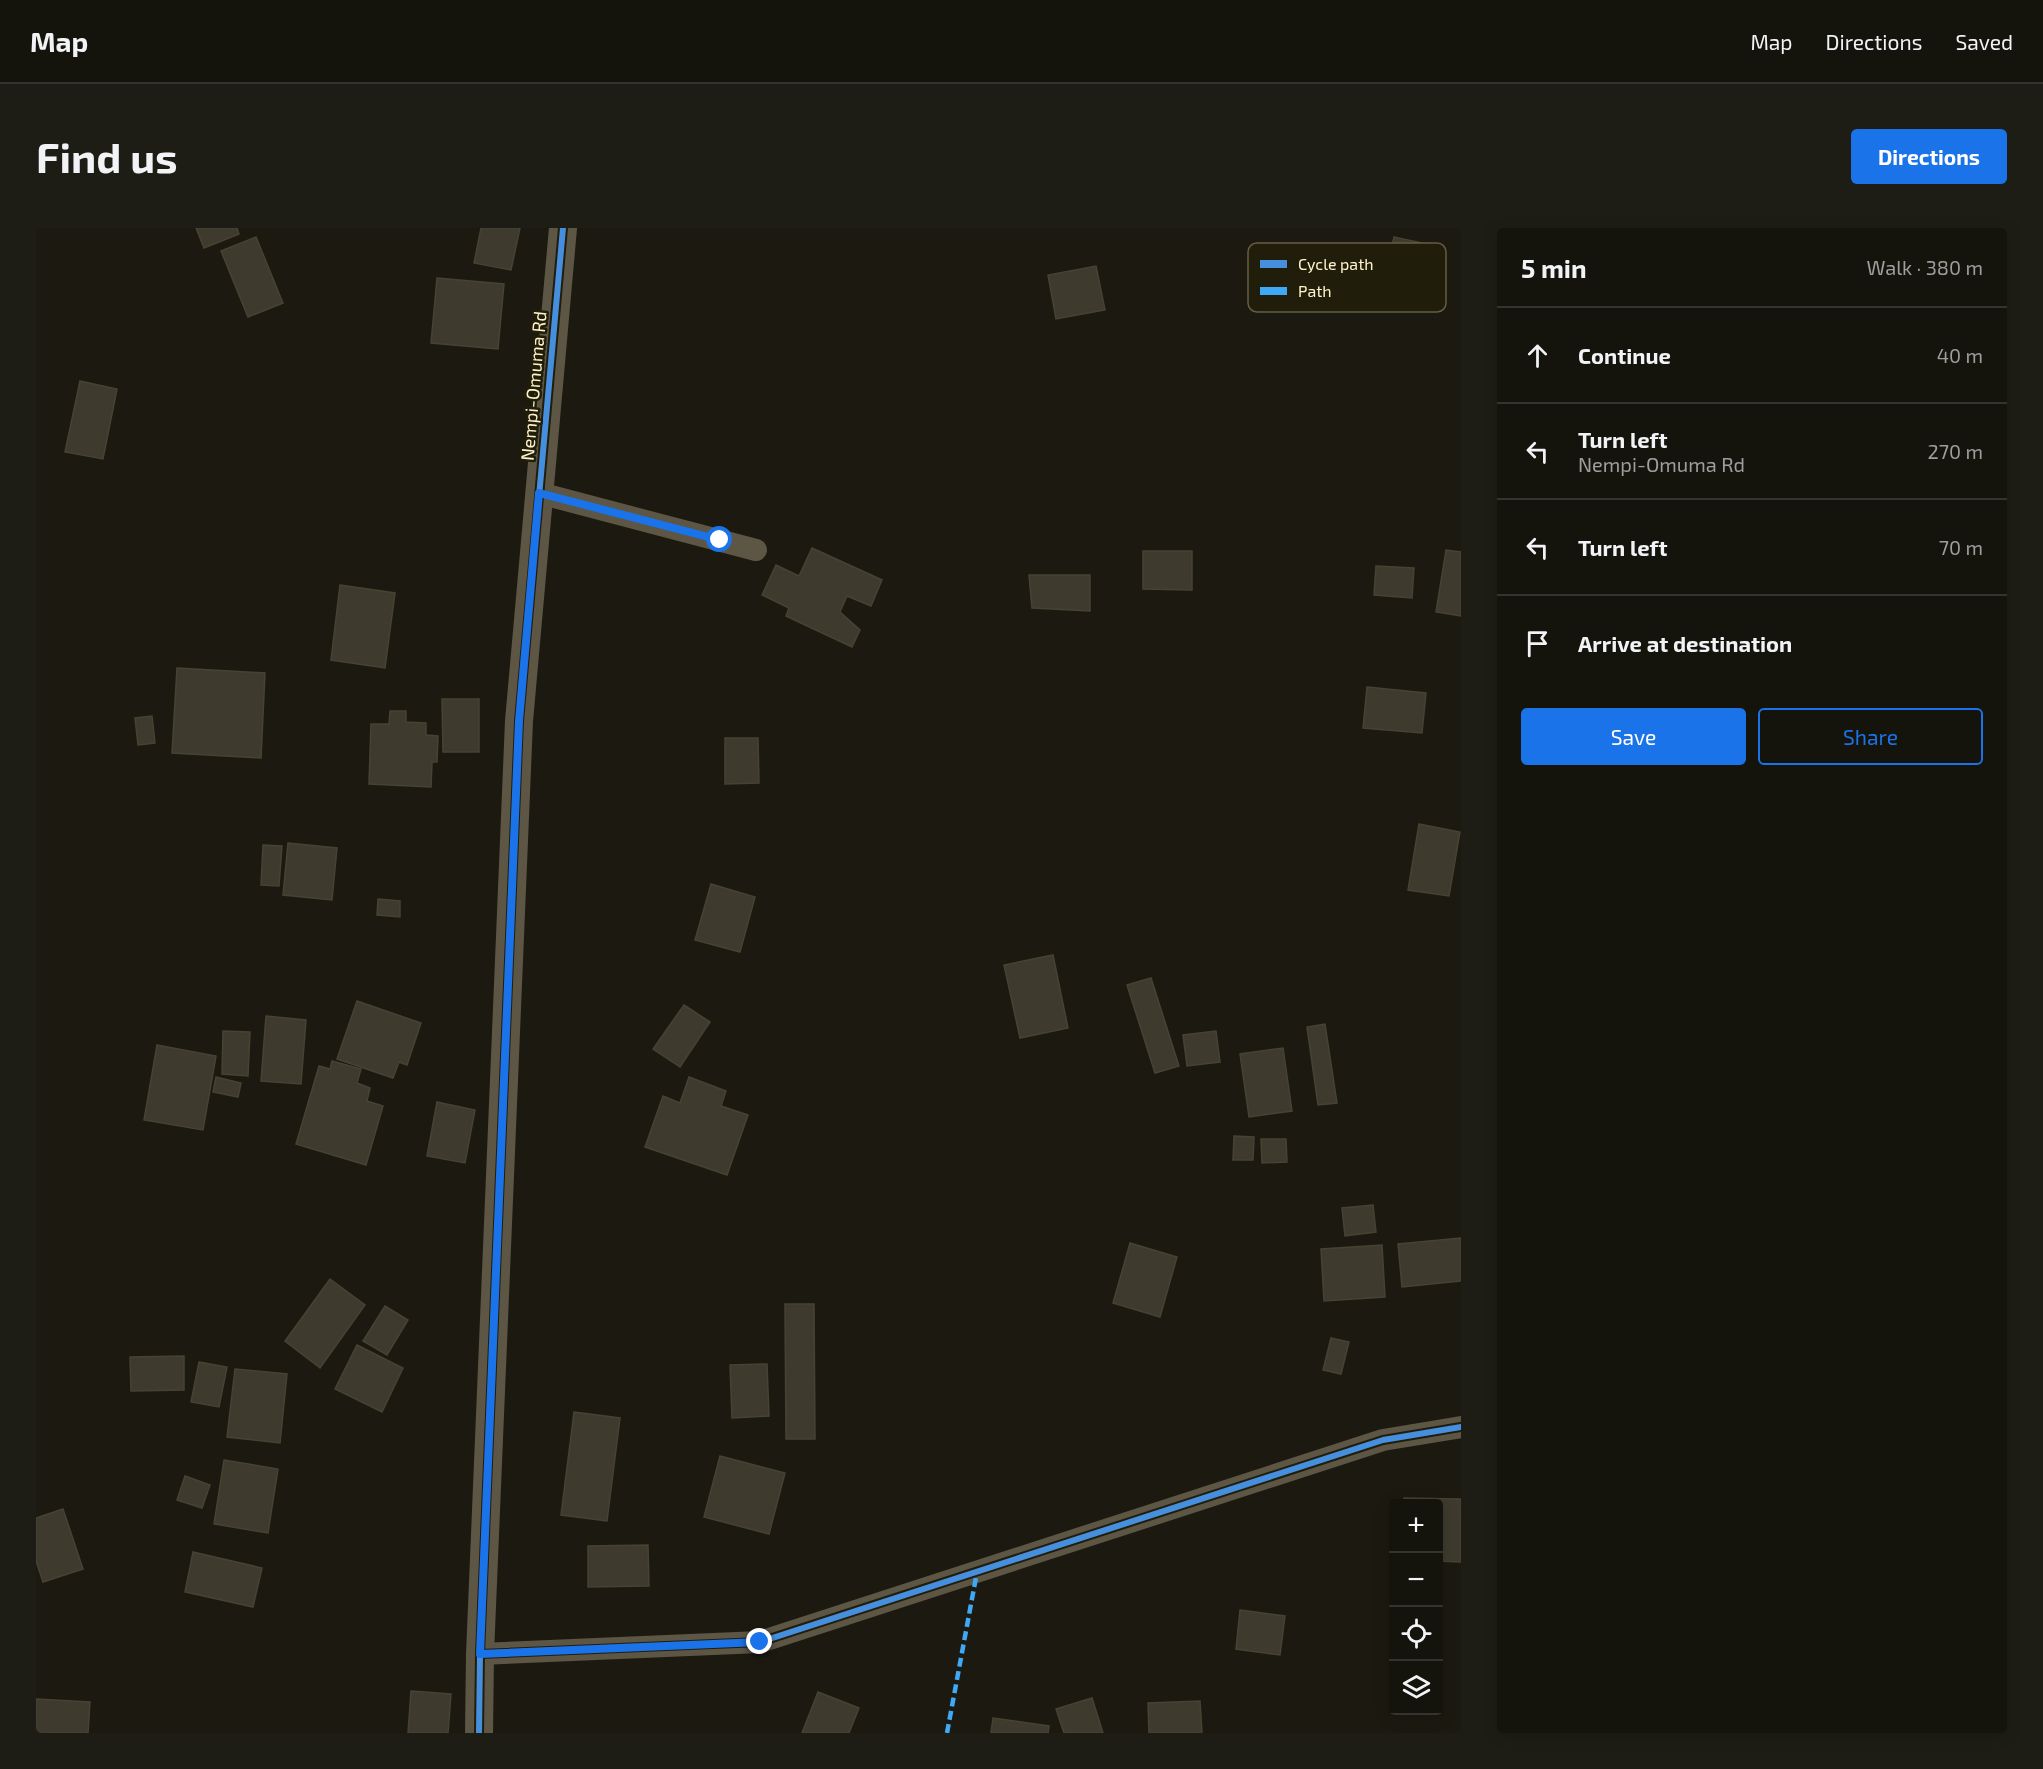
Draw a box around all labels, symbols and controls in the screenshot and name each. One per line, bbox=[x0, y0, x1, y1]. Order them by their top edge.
text: Map bbox=[30, 24, 88, 58]
text: Map bbox=[1750, 29, 1793, 54]
text: Directions bbox=[1826, 29, 1922, 54]
text: Saved bbox=[1955, 29, 2013, 54]
button: Directions bbox=[1851, 129, 2007, 184]
text: Find us bbox=[36, 131, 178, 181]
legend bbox=[1248, 243, 1446, 312]
text: 5 min bbox=[1521, 252, 1587, 283]
text: Cycle path bbox=[1298, 254, 1374, 273]
text: Walk · 380 m bbox=[1866, 255, 1983, 279]
text: Path bbox=[1298, 281, 1332, 300]
street label: Nempi-Omuma Rd bbox=[515, 310, 551, 462]
icon: ahead bbox=[1521, 339, 1554, 372]
text: Continue bbox=[1578, 342, 1671, 368]
text: 40 m bbox=[1937, 343, 1983, 367]
text: Turn left bbox=[1578, 426, 1667, 452]
icon: left bbox=[1521, 435, 1554, 468]
text: 270 m bbox=[1927, 439, 1983, 463]
text: Nempi-Omuma Rd bbox=[1578, 452, 1745, 476]
route start bbox=[706, 526, 732, 552]
icon: left bbox=[1521, 531, 1554, 564]
text: Turn left bbox=[1578, 534, 1667, 560]
text: 70 m bbox=[1939, 535, 1983, 559]
icon: arrive bbox=[1521, 627, 1554, 660]
text: Arrive at destination bbox=[1578, 630, 1792, 656]
button: Save bbox=[1521, 708, 1746, 765]
button: Share bbox=[1758, 708, 1983, 765]
map controls bbox=[1389, 1499, 1443, 1715]
button: + bbox=[1389, 1499, 1443, 1553]
button: − bbox=[1389, 1553, 1443, 1607]
button: locate bbox=[1389, 1607, 1443, 1661]
route end bbox=[746, 1628, 772, 1654]
button: layers bbox=[1389, 1661, 1443, 1715]

